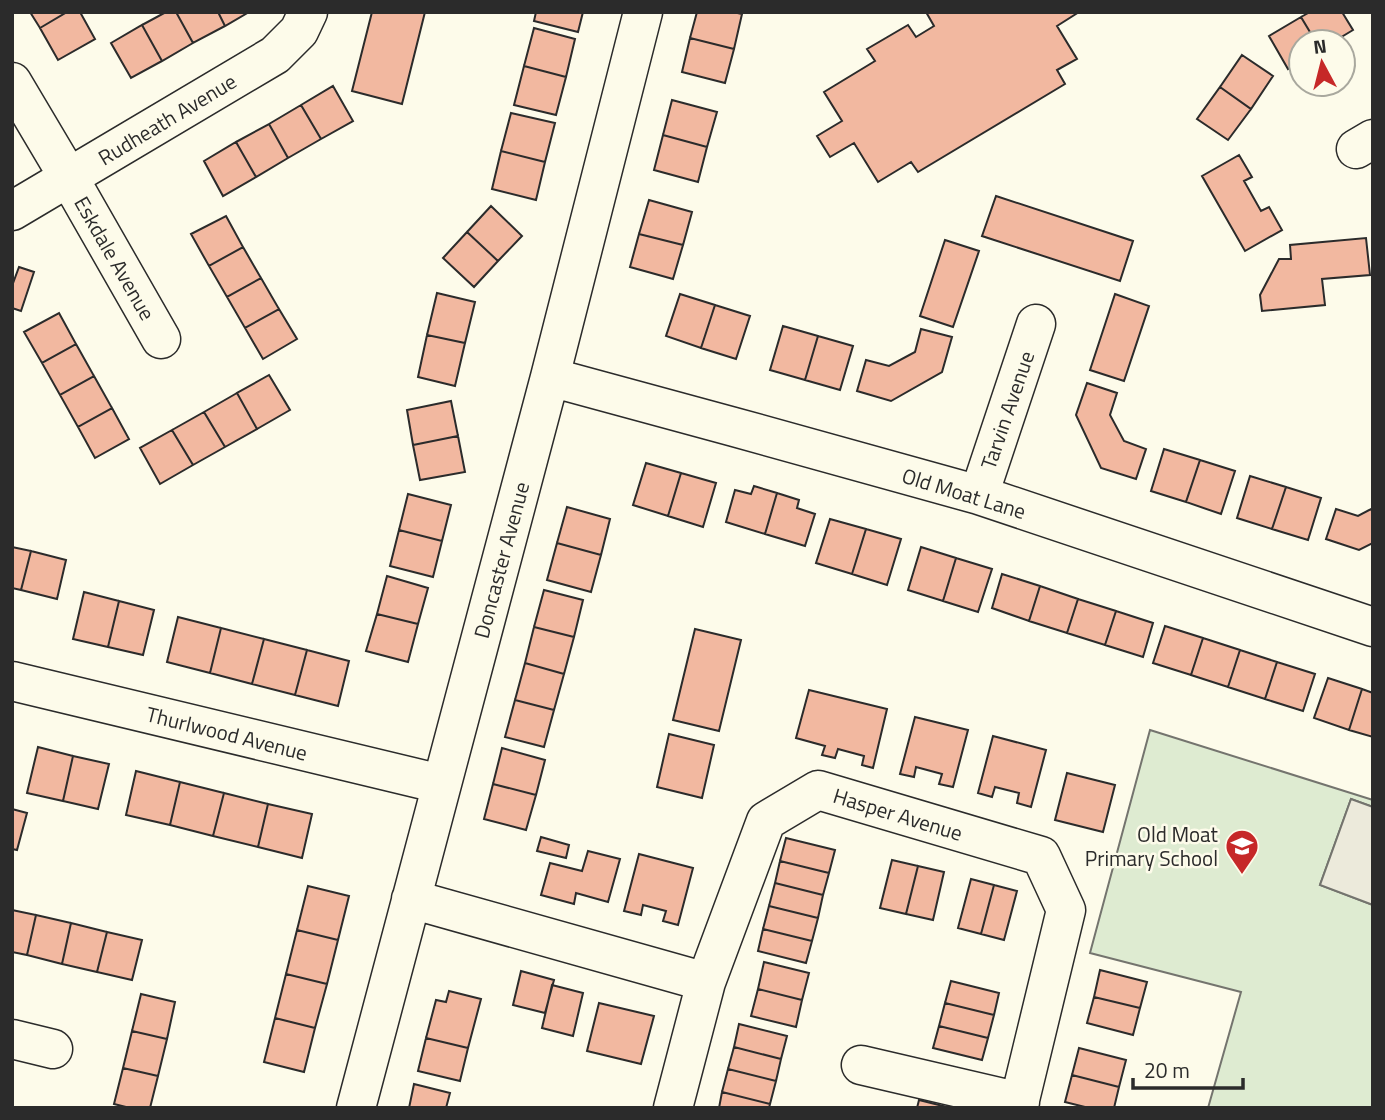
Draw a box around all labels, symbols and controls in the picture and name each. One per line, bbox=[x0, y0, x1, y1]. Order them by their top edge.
north arrow bbox=[1287, 28, 1357, 98]
text: N bbox=[1312, 30, 1328, 61]
street label: Rudheath Avenue bbox=[92, 65, 242, 173]
street label: Eskdale Avenue bbox=[66, 190, 164, 326]
street label: Tarvin Avenue bbox=[972, 347, 1042, 473]
street label: Old Moat Lane bbox=[898, 459, 1030, 527]
street label: Doncaster Avenue bbox=[465, 478, 537, 642]
street label: Thurlwood Avenue bbox=[143, 698, 311, 768]
street label: Hasper Avenue bbox=[829, 779, 967, 849]
place label: Old Moat Primary School bbox=[1085, 818, 1219, 874]
school or university icon: Old Moat Primary School bbox=[1223, 827, 1261, 876]
scale bar bbox=[1133, 1046, 1243, 1090]
text: 20 m bbox=[1144, 1054, 1190, 1086]

